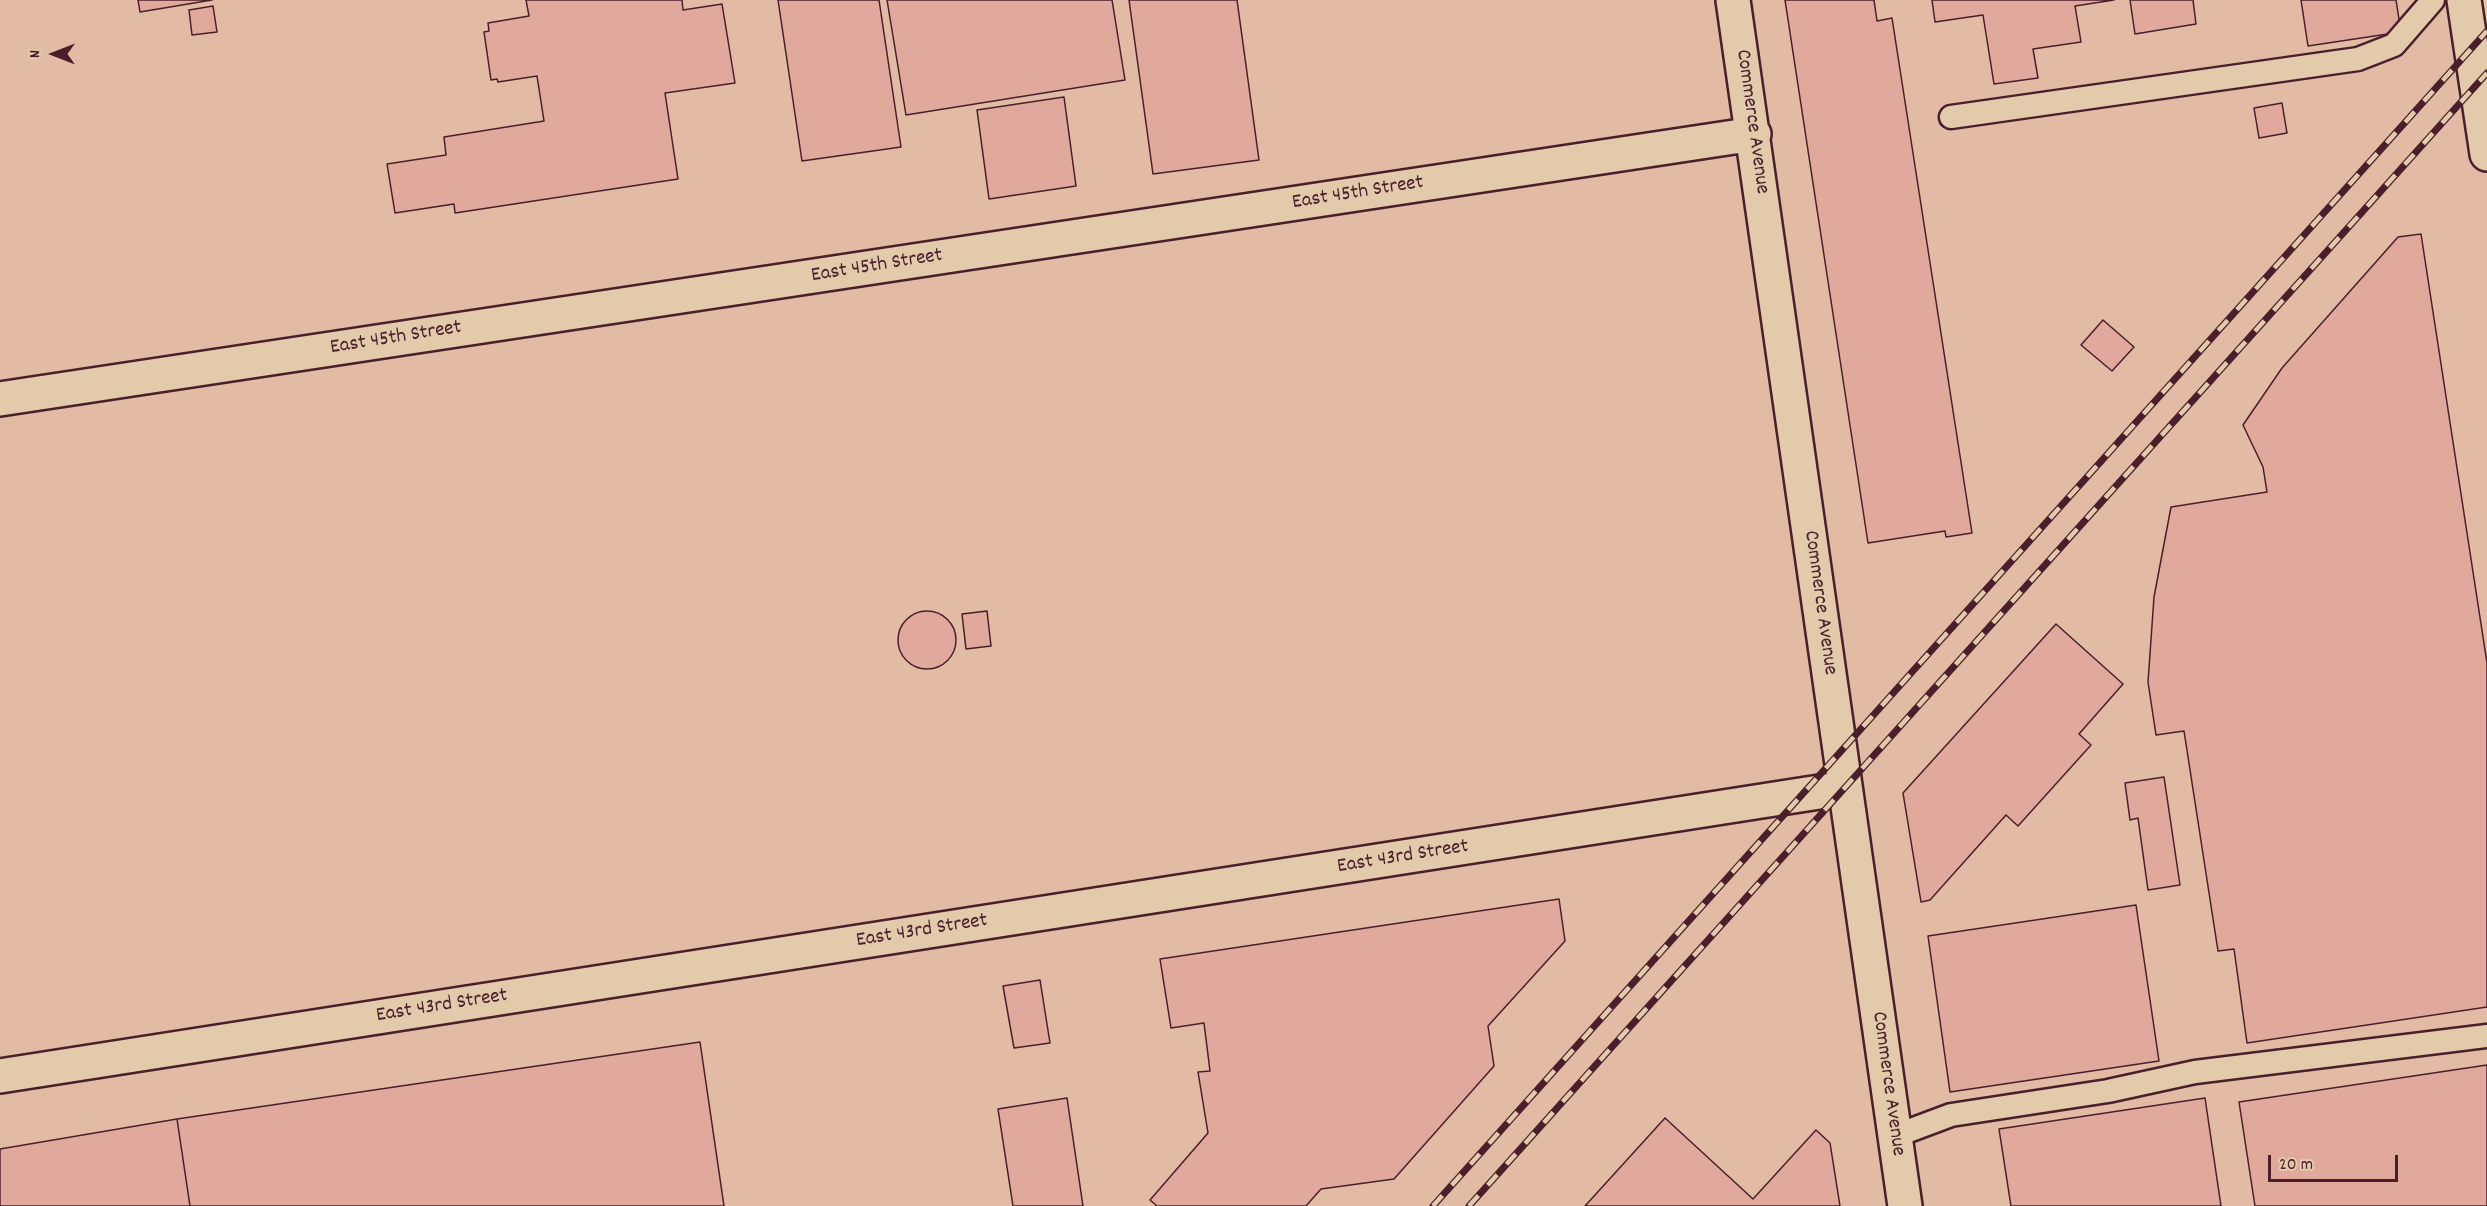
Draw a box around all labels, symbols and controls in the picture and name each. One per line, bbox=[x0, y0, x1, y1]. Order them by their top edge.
north arrow bbox=[24, 24, 84, 84]
street label: Commerce Avenue bbox=[1728, 48, 1774, 196]
text: N bbox=[24, 50, 47, 58]
street label: East 45th Street bbox=[1291, 171, 1425, 217]
street label: East 45th Street bbox=[810, 244, 944, 290]
street label: East 45th Street bbox=[329, 316, 463, 362]
street label: Commerce Avenue bbox=[1796, 529, 1842, 677]
street label: East 43rd Street bbox=[1336, 835, 1470, 881]
street label: East 43rd Street bbox=[855, 909, 989, 955]
street label: East 43rd Street bbox=[375, 984, 509, 1030]
street label: Commerce Avenue bbox=[1864, 1010, 1910, 1158]
scale bar bbox=[2271, 1143, 2402, 1181]
text: 20 m bbox=[2279, 1153, 2313, 1178]

